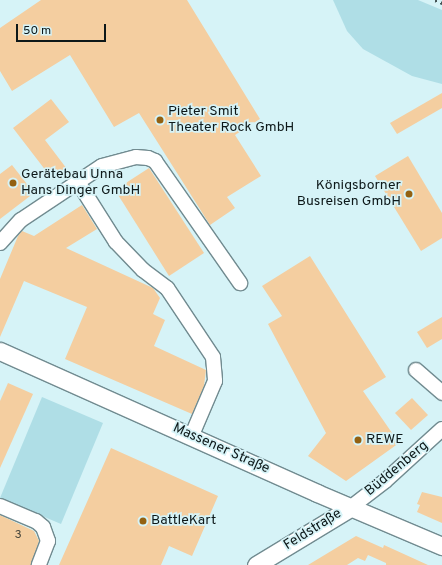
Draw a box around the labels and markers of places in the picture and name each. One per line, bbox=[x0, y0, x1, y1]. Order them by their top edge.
place label: Pieter Smit Theater Rock GmbH bbox=[168, 104, 294, 136]
marker: Pieter Smit Theater Rock GmbH bbox=[155, 115, 165, 125]
place label: Gerätebau Unna Hans Dinger GmbH bbox=[21, 167, 140, 200]
marker: Gerätebau Unna Hans Dinger GmbH bbox=[8, 178, 18, 188]
place label: Königsborner Busreisen GmbH bbox=[297, 178, 401, 210]
marker: Königsborner Busreisen GmbH bbox=[404, 189, 414, 199]
place label: REWE bbox=[366, 432, 404, 448]
marker: REWE bbox=[353, 435, 363, 445]
place label: BattleKart bbox=[151, 513, 216, 529]
marker: BattleKart bbox=[138, 516, 148, 526]

